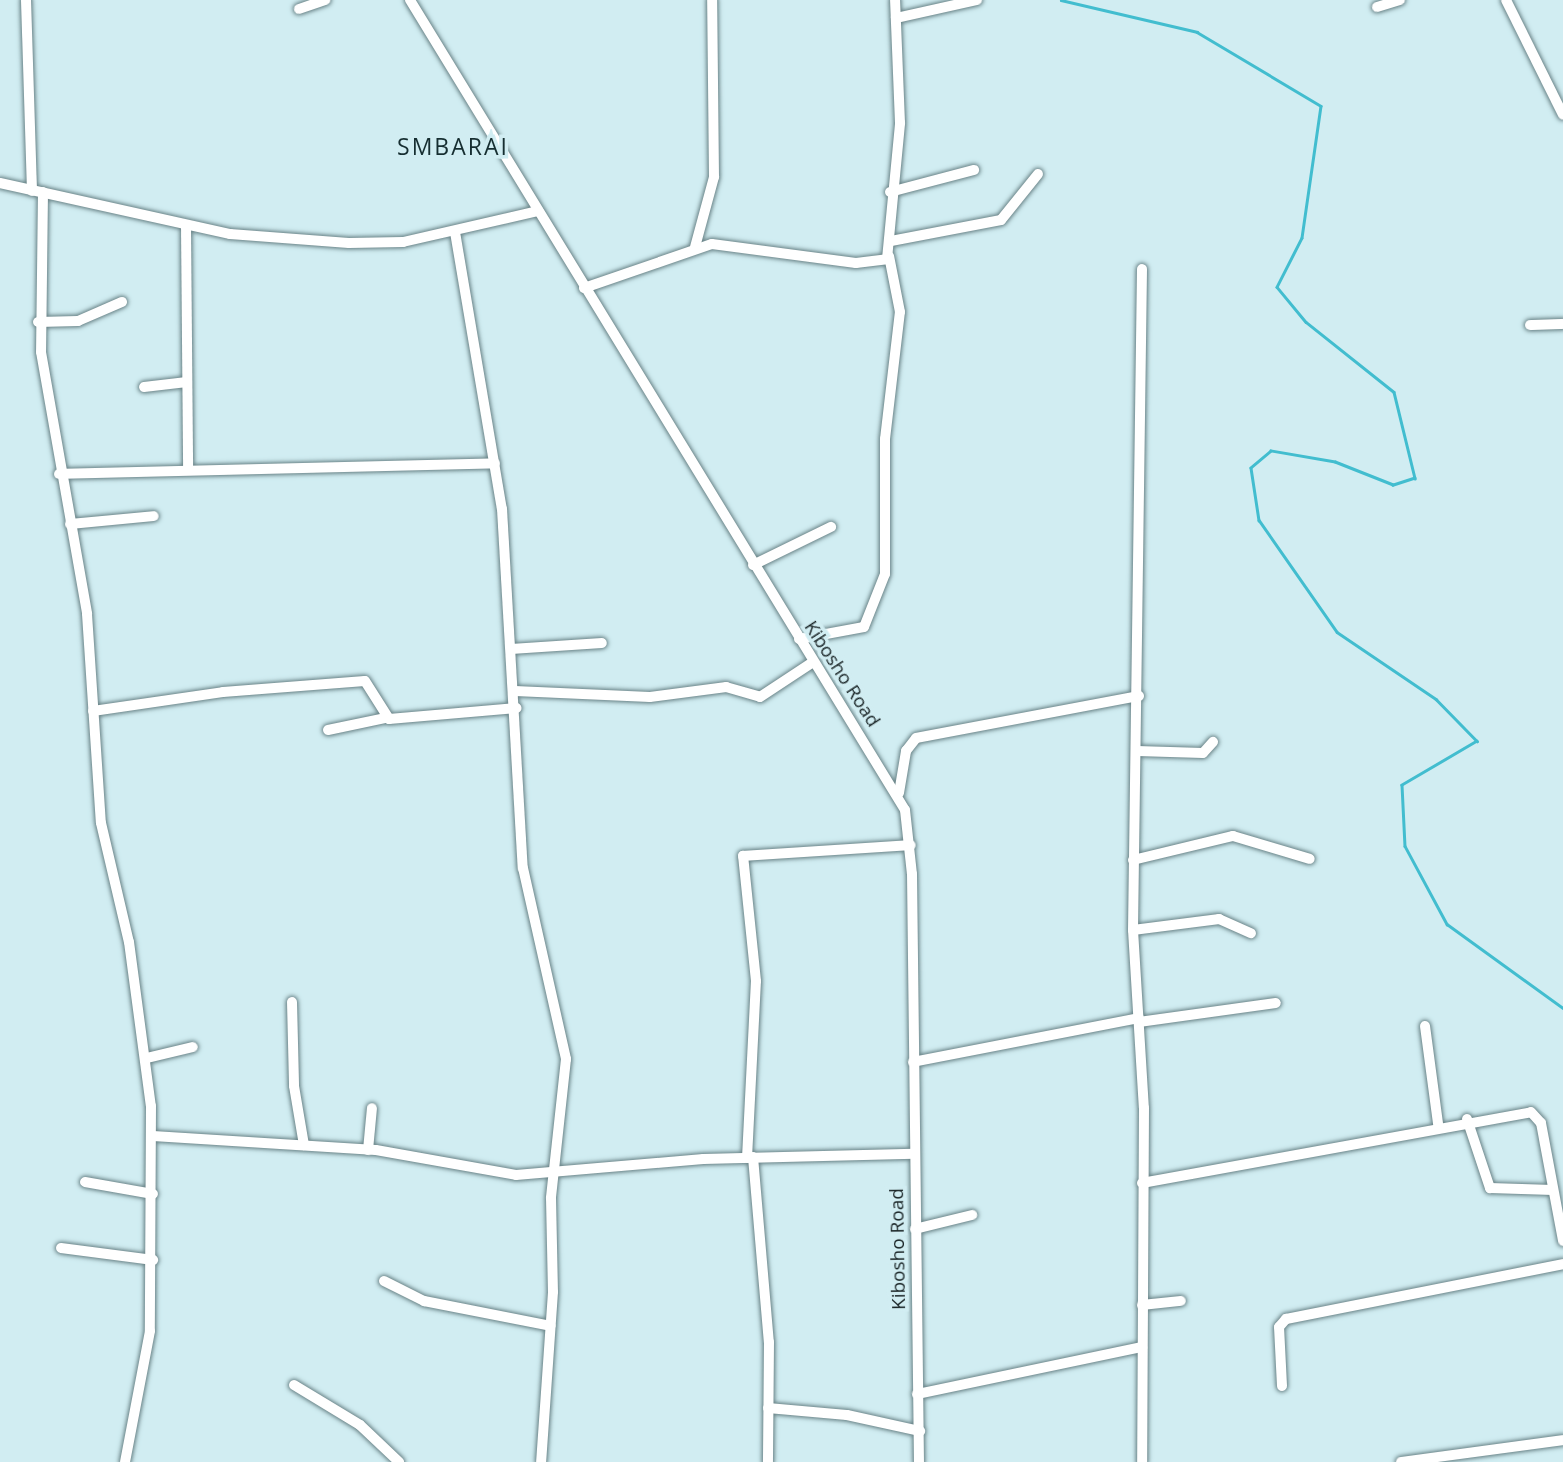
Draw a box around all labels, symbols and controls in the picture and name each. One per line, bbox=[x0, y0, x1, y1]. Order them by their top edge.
district label: SMBARAI bbox=[398, 132, 508, 160]
street label: Kibosho Road bbox=[799, 617, 885, 731]
street label: Kibosho Road bbox=[886, 1188, 910, 1310]

